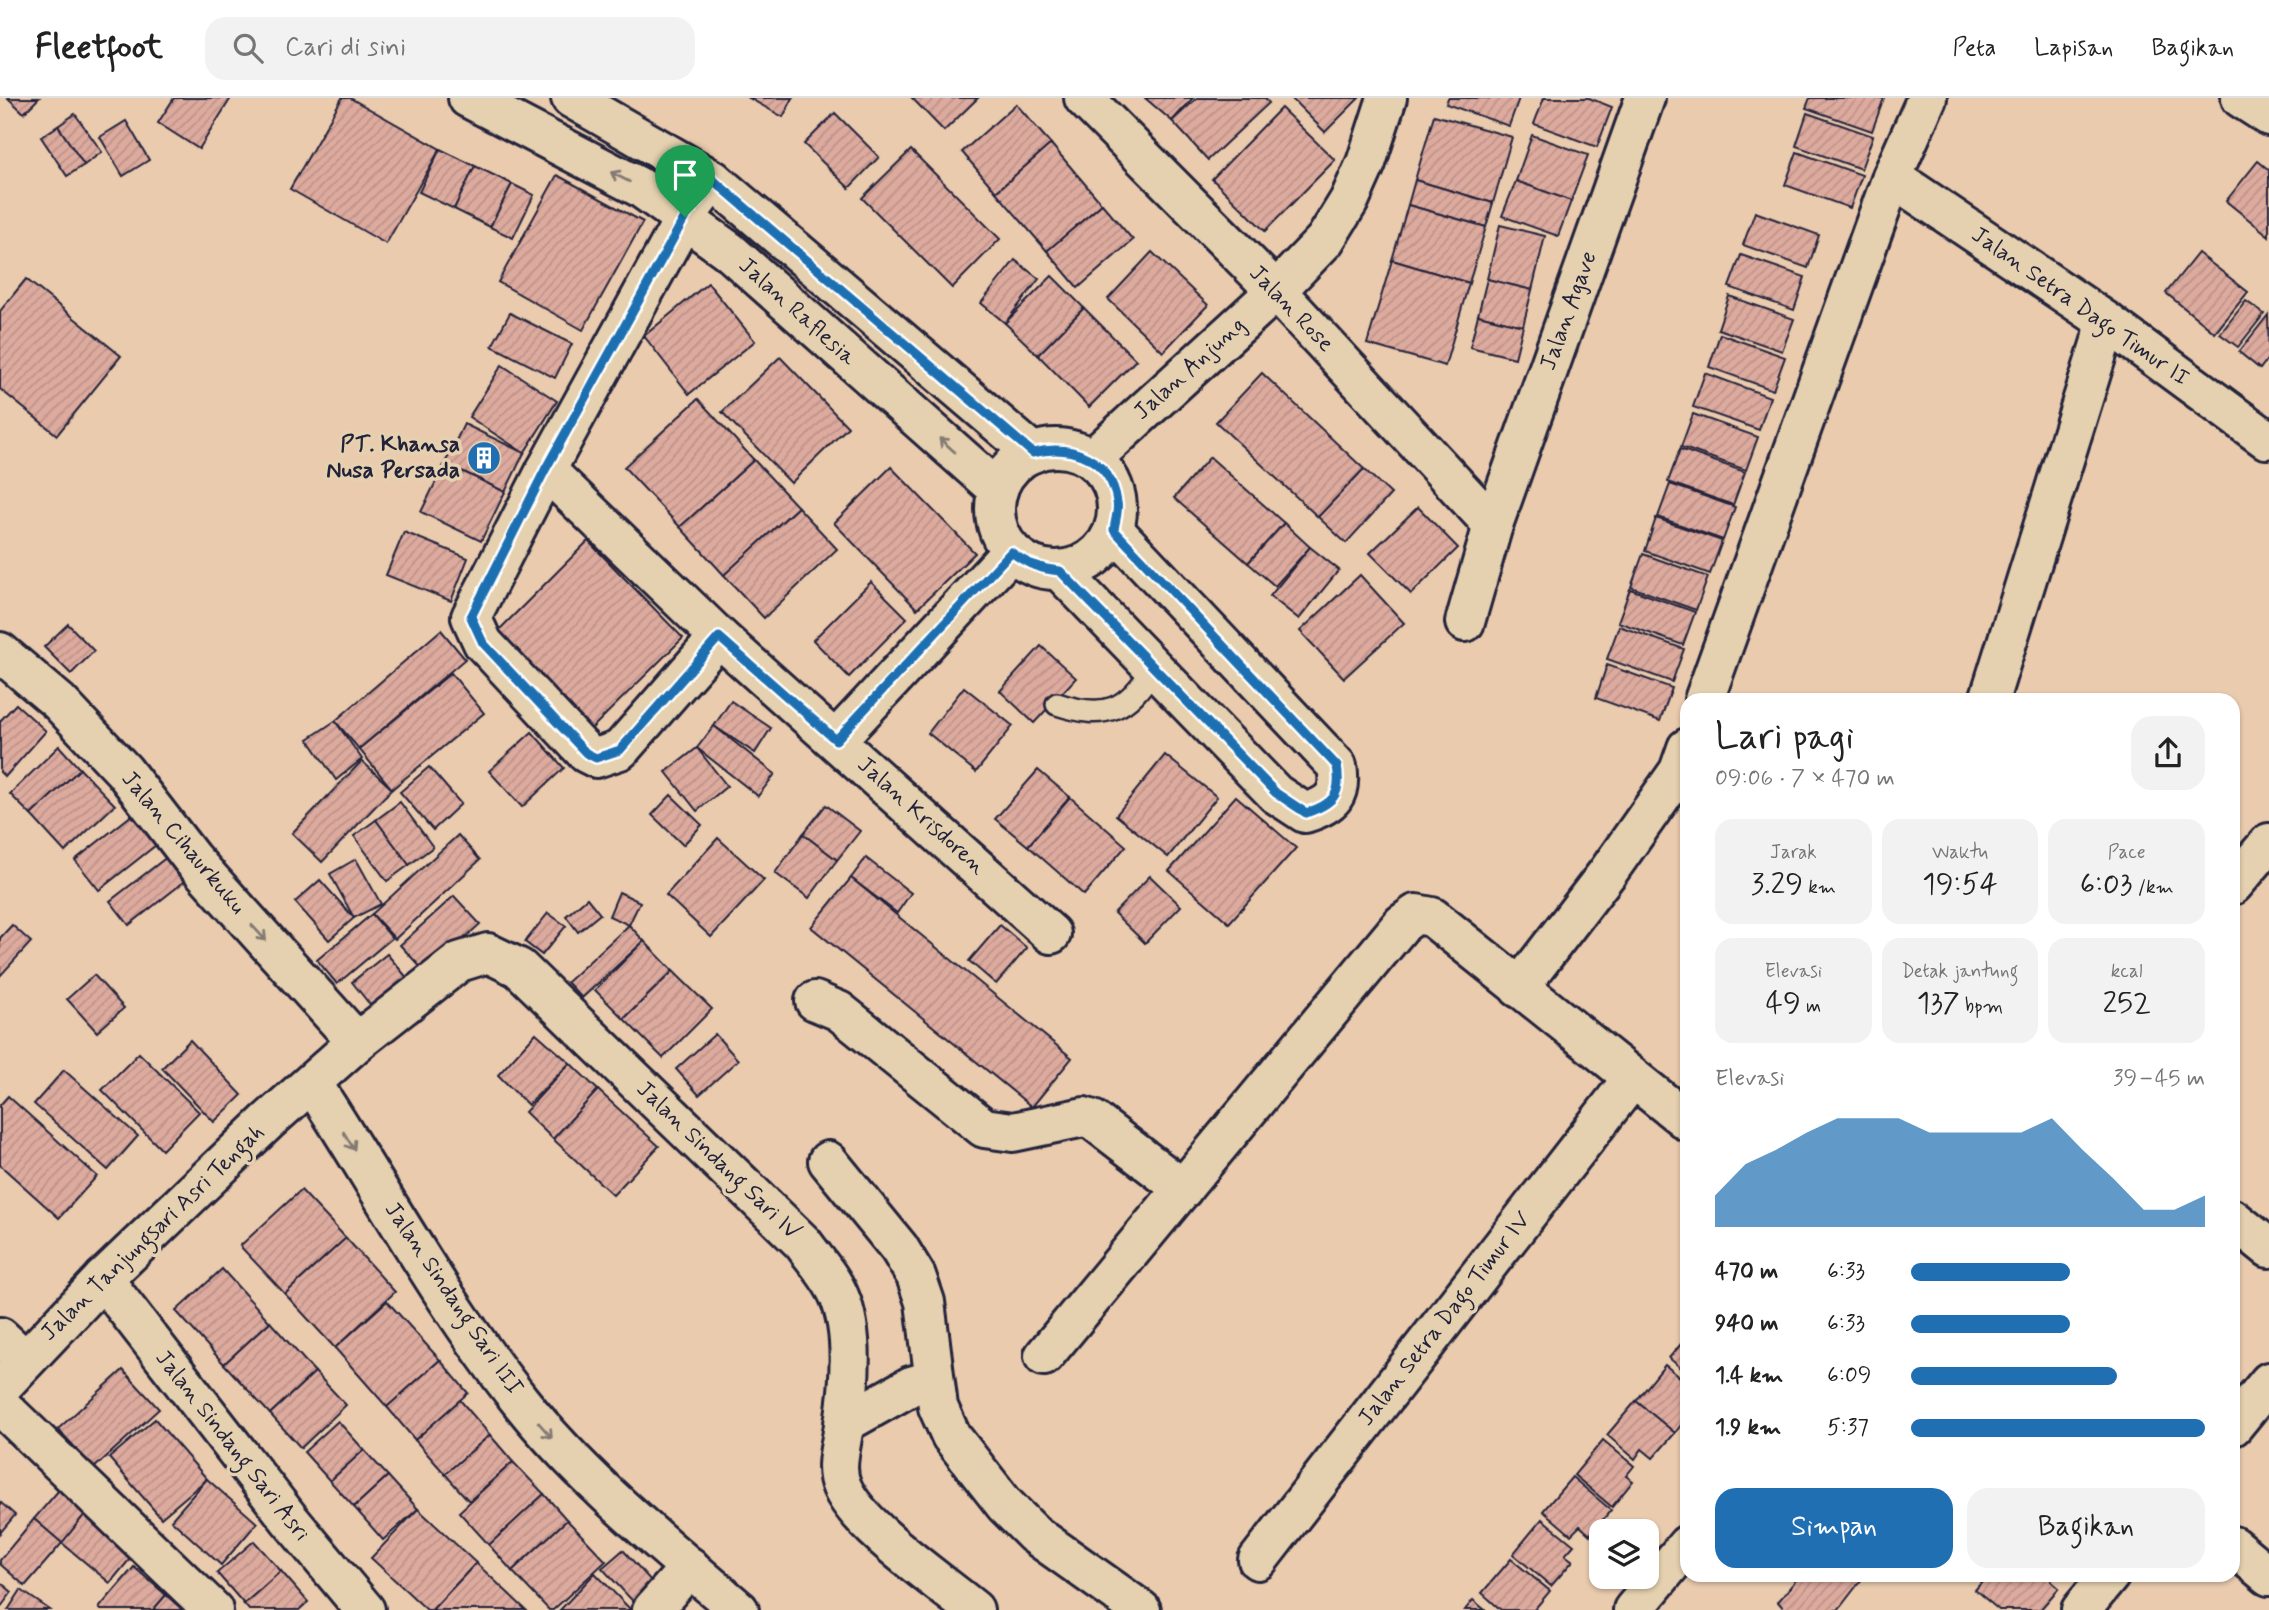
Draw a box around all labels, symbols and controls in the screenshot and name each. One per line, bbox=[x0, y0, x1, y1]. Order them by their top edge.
search box bbox=[205, 17, 695, 80]
text: Fleetfoot bbox=[35, 26, 163, 70]
icon: search bbox=[229, 29, 267, 67]
text: Cari di sini bbox=[285, 31, 406, 65]
text: Peta bbox=[1953, 33, 1996, 64]
text: Lapisan bbox=[2034, 33, 2113, 64]
text: Bagikan bbox=[2151, 33, 2234, 64]
pin bbox=[655, 145, 715, 217]
icon: arrive bbox=[666, 156, 704, 194]
one-way arrow bbox=[610, 170, 631, 183]
street label: Jalan Setra Dago Timur II bbox=[1964, 220, 2195, 395]
street label: Jalan Agave bbox=[1534, 247, 1604, 375]
street label: Jalan Raflesia bbox=[732, 251, 862, 373]
street label: Jalan Rose bbox=[1242, 259, 1340, 359]
street label: Jalan Anjung bbox=[1128, 311, 1252, 427]
place label: PT. Khansa Nusa Persada bbox=[326, 430, 460, 486]
one-way arrow bbox=[938, 437, 956, 453]
building icon: PT. Khansa Nusa Persada bbox=[465, 439, 503, 477]
text: Lari pagi bbox=[1715, 713, 1854, 762]
button: share bbox=[2131, 716, 2205, 790]
street label: Jalan Krisdoren bbox=[850, 750, 992, 882]
text: 09:06 · 7 × 470 m bbox=[1715, 764, 1895, 794]
street label: Jalan Cihaurkuku bbox=[114, 765, 252, 921]
text: Jarak bbox=[1770, 840, 1817, 865]
text: Waktu bbox=[1932, 840, 1988, 865]
text: Pace bbox=[2108, 840, 2146, 865]
text: 3.29 bbox=[1751, 865, 1803, 904]
text: 19:54 bbox=[1922, 865, 1998, 904]
text: 6:03 bbox=[2080, 865, 2133, 904]
text: km bbox=[1803, 875, 1836, 900]
text: /km bbox=[2133, 875, 2174, 900]
one-way arrow bbox=[250, 924, 267, 941]
text: Elevasi bbox=[1765, 959, 1822, 984]
text: Detak jantung bbox=[1901, 959, 2019, 984]
text: kcal bbox=[2111, 959, 2143, 984]
text: 49 bbox=[1766, 984, 1801, 1023]
text: 137 bbox=[1917, 984, 1960, 1023]
text: 252 bbox=[2102, 984, 2151, 1023]
text: m bbox=[1801, 994, 1821, 1019]
text: bpm bbox=[1960, 994, 2003, 1019]
text: Elevasi bbox=[1715, 1064, 1784, 1094]
text: 39–45 m bbox=[2113, 1064, 2205, 1094]
street label: Jalan Sindang Sari IV bbox=[628, 1075, 806, 1249]
street label: Jalan Tanjungsari Asri Tengah bbox=[35, 1118, 273, 1349]
one-way arrow bbox=[342, 1130, 356, 1150]
street label: Jalan Sindang Sari III bbox=[375, 1196, 529, 1403]
street label: Jalan Setra Dago Timur IV bbox=[1352, 1205, 1540, 1434]
text: 470 m bbox=[1715, 1257, 1778, 1287]
text: 6:33 bbox=[1827, 1257, 1865, 1287]
text: 940 m bbox=[1715, 1309, 1779, 1339]
text: 6:33 bbox=[1827, 1309, 1865, 1339]
street label: Jalan Sindang Sari Asri bbox=[146, 1344, 316, 1549]
text: 1.4 km bbox=[1715, 1361, 1783, 1391]
text: 6:09 bbox=[1827, 1361, 1871, 1391]
text: 1.9 km bbox=[1715, 1413, 1781, 1443]
text: 5:37 bbox=[1827, 1413, 1869, 1443]
one-way arrow bbox=[537, 1421, 553, 1439]
button: Simpan bbox=[1715, 1488, 1953, 1568]
button: Bagikan bbox=[1967, 1488, 2205, 1568]
map controls bbox=[1589, 1519, 1659, 1589]
button: layers bbox=[1589, 1519, 1659, 1589]

